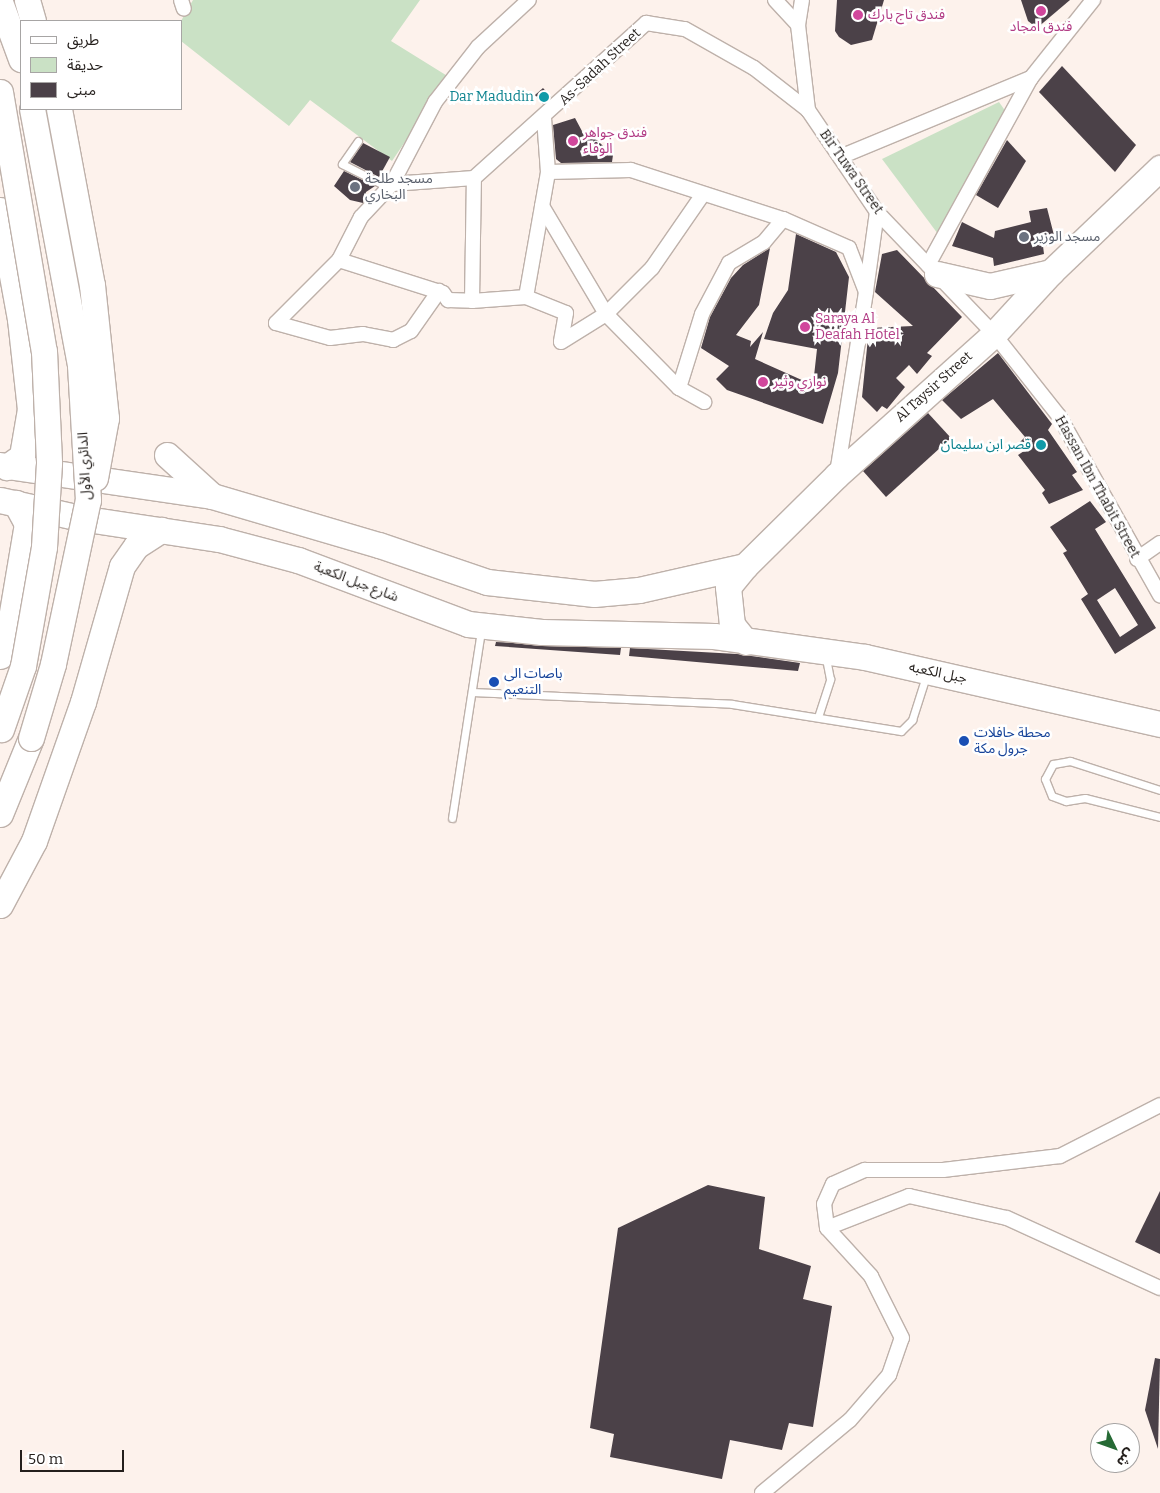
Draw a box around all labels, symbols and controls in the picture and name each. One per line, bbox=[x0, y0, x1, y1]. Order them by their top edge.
marker: فندق امجاد bbox=[1035, 5, 1047, 17]
place label: فندق تاج بارك bbox=[868, 7, 945, 23]
marker: فندق تاج بارك bbox=[852, 9, 864, 21]
place label: فندق امجاد bbox=[1010, 19, 1072, 35]
legend bbox=[20, 20, 182, 110]
street label: As-Sadah Street bbox=[556, 25, 644, 109]
text: طريق bbox=[67, 31, 99, 49]
text: حديقة bbox=[67, 56, 103, 74]
text: مبنى bbox=[67, 81, 96, 99]
place label: Dar Madudin bbox=[449, 89, 534, 105]
marker: Dar Madudin bbox=[538, 91, 550, 103]
place label: فندق جواهر الوفاء bbox=[583, 125, 647, 158]
street label: Bir Tuwa Street bbox=[816, 127, 886, 217]
marker: فندق جواهر الوفاء bbox=[567, 135, 579, 147]
place label: مسجد طلحة البخاري bbox=[365, 171, 433, 203]
marker: مسجد طلحة البخاري bbox=[349, 181, 361, 193]
place label: مسجد الوزير bbox=[1034, 229, 1100, 245]
marker: مسجد الوزير bbox=[1018, 231, 1030, 243]
place label: Saraya Al Deafah Hotel bbox=[815, 311, 900, 344]
marker: Saraya Al Deafah Hotel bbox=[799, 321, 811, 333]
street label: Al Taysir Street bbox=[892, 348, 976, 426]
place label: نوازي وثير bbox=[773, 374, 826, 390]
marker: نوازي وثير bbox=[757, 376, 769, 388]
street label: Hassan Ibn Thabit Street bbox=[1051, 413, 1143, 561]
street label: الدائري الأول bbox=[75, 432, 95, 500]
place label: قصر ابن سليمان bbox=[941, 437, 1031, 453]
marker: قصر ابن سليمان bbox=[1035, 439, 1047, 451]
street label: شارع جبل الكعبة bbox=[311, 558, 401, 606]
street label: جبل الكعبه bbox=[907, 659, 969, 687]
place label: باصات الى التنعيم bbox=[504, 666, 563, 699]
marker: باصات الى التنعيم bbox=[488, 676, 500, 688]
place label: محطة حافلات جرول مكة bbox=[974, 725, 1051, 758]
marker: محطة حافلات جرول مكة bbox=[958, 735, 970, 747]
north arrow bbox=[1090, 1423, 1140, 1473]
scale bar bbox=[22, 1440, 126, 1472]
text: ش bbox=[1113, 1445, 1139, 1471]
text: 50 m bbox=[28, 1450, 63, 1468]

